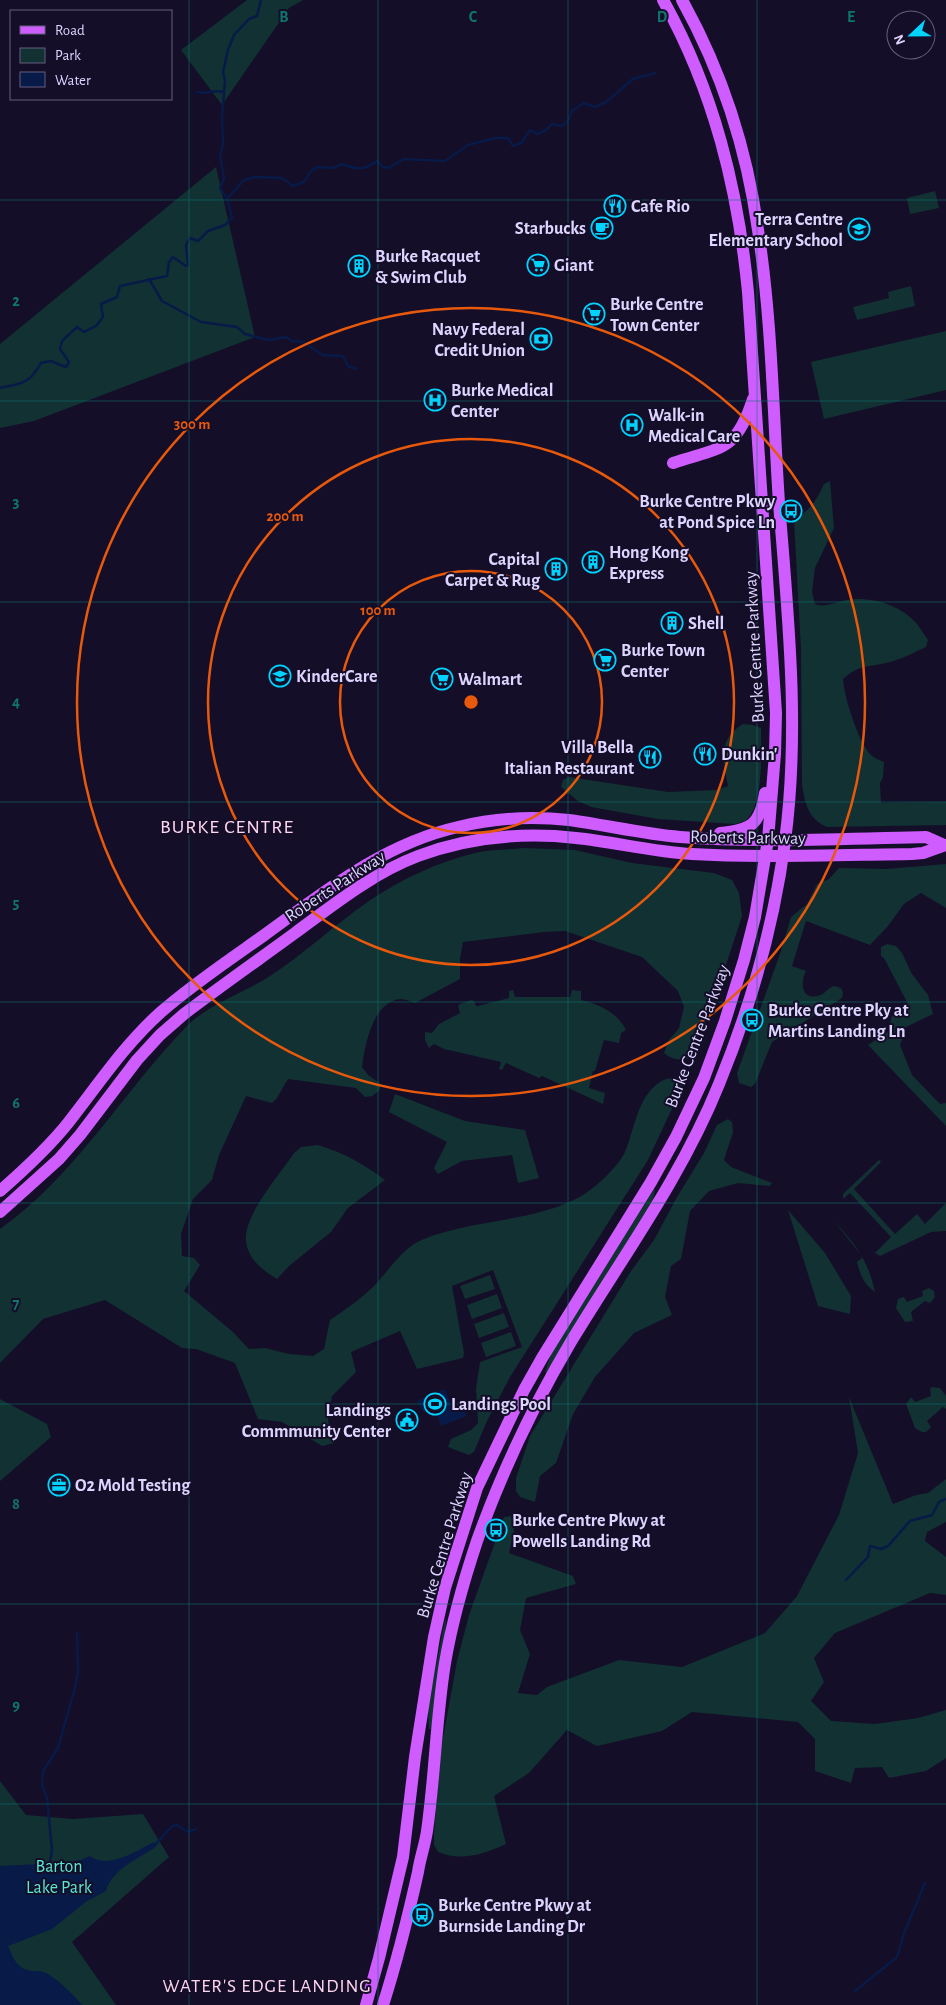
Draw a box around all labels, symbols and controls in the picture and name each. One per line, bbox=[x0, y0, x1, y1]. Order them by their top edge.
text: B bbox=[279, 9, 289, 25]
text: C bbox=[469, 9, 478, 25]
text: D bbox=[657, 9, 668, 25]
text: E bbox=[847, 9, 855, 25]
legend bbox=[10, 10, 172, 100]
north arrow bbox=[886, 10, 936, 60]
text: Road bbox=[55, 23, 85, 38]
text: N bbox=[892, 32, 908, 47]
text: Park bbox=[55, 48, 81, 63]
text: Water bbox=[55, 73, 91, 88]
restaurant icon: Cafe Rio bbox=[603, 194, 627, 218]
place label: Cafe Rio bbox=[631, 198, 690, 216]
place label: Terra Centre Elementary School bbox=[708, 211, 843, 250]
cafe icon: Starbucks bbox=[590, 216, 614, 240]
school or university icon: Terra Centre Elementary School bbox=[847, 217, 871, 241]
place label: Starbucks bbox=[515, 220, 586, 238]
place label: Burke Racquet & Swim Club bbox=[375, 248, 480, 287]
supermarket icon: Giant bbox=[526, 253, 550, 277]
building icon: Burke Racquet & Swim Club bbox=[347, 254, 371, 278]
place label: Giant bbox=[554, 257, 594, 275]
text: 2 bbox=[12, 293, 20, 309]
place label: Burke Centre Town Center bbox=[610, 296, 704, 335]
supermarket icon: Burke Centre Town Center bbox=[582, 302, 606, 326]
place label: Navy Federal Credit Union bbox=[432, 321, 525, 360]
bank icon: Navy Federal Credit Union bbox=[529, 327, 553, 351]
place label: Burke Medical Center bbox=[451, 382, 554, 421]
hospital icon: Burke Medical Center bbox=[423, 388, 447, 412]
place label: Walk-in Medical Care bbox=[648, 407, 740, 446]
hospital icon: Walk-in Medical Care bbox=[620, 413, 644, 437]
text: 300 m bbox=[174, 417, 210, 432]
place label: Burke Centre Pkwy at Pond Spice Ln bbox=[639, 493, 776, 532]
text: 3 bbox=[13, 494, 20, 510]
bus stop icon: Burke Centre Pkwy at Pond Spice Ln bbox=[779, 499, 803, 523]
text: 200 m bbox=[266, 509, 304, 524]
place label: Hong Kong Express bbox=[609, 544, 690, 583]
building icon: Hong Kong Express bbox=[581, 550, 605, 574]
place label: Capital Carpet & Rug bbox=[445, 551, 541, 590]
building icon: Capital Carpet & Rug bbox=[544, 557, 568, 581]
street label: Burke Centre Parkway bbox=[742, 570, 768, 723]
text: 100 m bbox=[360, 603, 396, 618]
building icon: Shell bbox=[660, 611, 684, 635]
place label: Shell bbox=[688, 615, 724, 633]
place label: Burke Town Center bbox=[621, 642, 705, 681]
supermarket icon: Burke Town Center bbox=[593, 648, 617, 672]
school or university icon: KinderCare bbox=[268, 664, 292, 688]
supermarket icon: Walmart bbox=[430, 667, 454, 691]
place label: KinderCare bbox=[296, 668, 378, 686]
place label: Walmart bbox=[458, 671, 522, 689]
centre of rings bbox=[462, 693, 480, 711]
text: 4 bbox=[12, 694, 20, 710]
place label: Villa Bella Italian Restaurant bbox=[504, 739, 634, 778]
restaurant icon: Dunkin' bbox=[693, 742, 717, 766]
restaurant icon: Villa Bella Italian Restaurant bbox=[638, 745, 662, 769]
place label: Dunkin' bbox=[721, 746, 778, 764]
district label: BURKE CENTRE bbox=[160, 817, 294, 837]
street label: Roberts Parkway bbox=[690, 828, 806, 848]
street label: Roberts Parkway bbox=[282, 848, 389, 926]
text: 5 bbox=[13, 895, 20, 911]
street label: Burke Centre Parkway bbox=[662, 962, 734, 1110]
place label: Burke Centre Pky at Martins Landing Ln bbox=[768, 1002, 909, 1041]
bus stop icon: Burke Centre Pky at Martins Landing Ln bbox=[740, 1008, 764, 1032]
text: 6 bbox=[12, 1095, 20, 1111]
text: 7 bbox=[13, 1296, 20, 1312]
sports icon: Landings Pool bbox=[423, 1392, 447, 1416]
place label: Landings Pool bbox=[451, 1396, 551, 1414]
place label: Landings Commmunity Center bbox=[242, 1402, 392, 1441]
public building icon: Landings Commmunity Center bbox=[395, 1408, 419, 1432]
street label: Burke Centre Parkway bbox=[414, 1470, 476, 1620]
office icon: O2 Mold Testing bbox=[47, 1473, 71, 1497]
place label: O2 Mold Testing bbox=[75, 1477, 191, 1495]
text: 8 bbox=[12, 1496, 20, 1512]
place label: Burke Centre Pkwy at Powells Landing Rd bbox=[512, 1512, 665, 1551]
bus stop icon: Burke Centre Pkwy at Powells Landing Rd bbox=[484, 1518, 508, 1542]
text: 9 bbox=[12, 1697, 20, 1713]
park label: Barton Lake Park bbox=[26, 1858, 93, 1897]
place label: Burke Centre Pkwy at Burnside Landing Dr bbox=[438, 1897, 591, 1936]
bus stop icon: Burke Centre Pkwy at Burnside Landing Dr bbox=[410, 1903, 434, 1927]
district label: WATER'S EDGE LANDING bbox=[162, 1977, 372, 1996]

